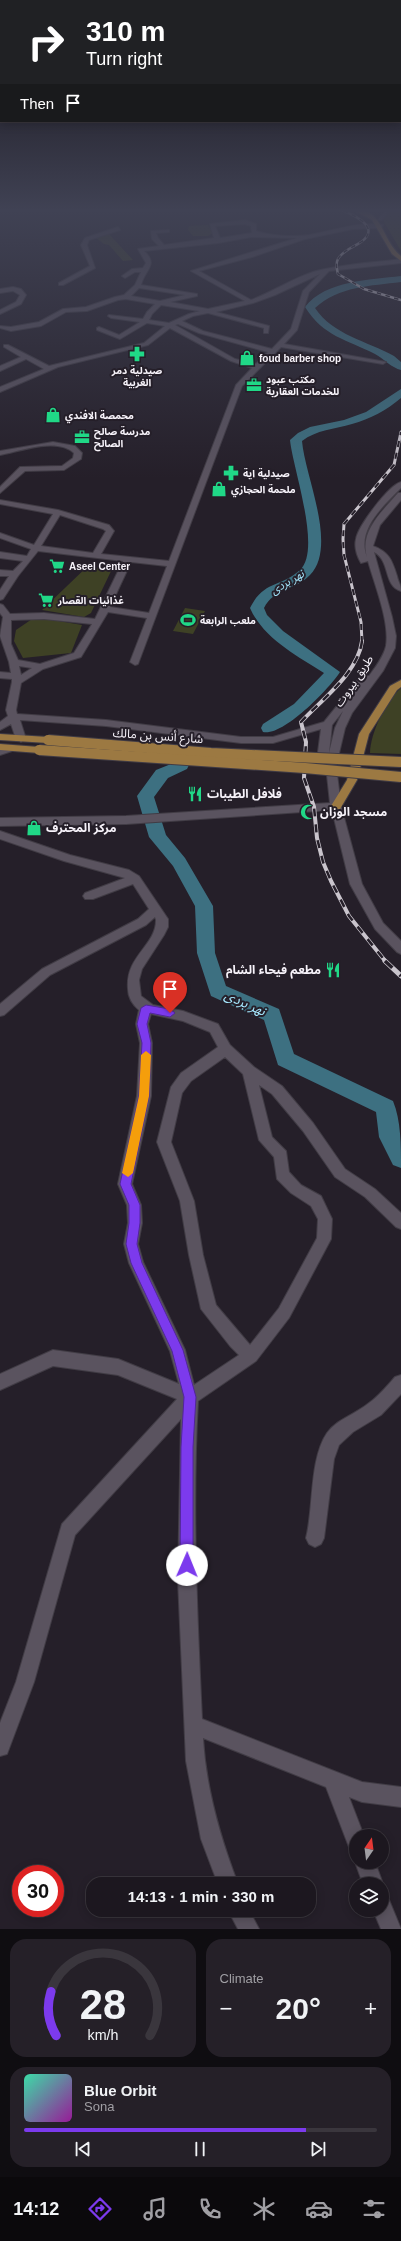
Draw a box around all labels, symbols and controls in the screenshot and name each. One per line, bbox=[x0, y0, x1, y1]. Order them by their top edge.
icon: right bbox=[20, 16, 72, 68]
text: 310 m bbox=[86, 16, 165, 47]
text: Turn right bbox=[86, 49, 162, 69]
icon: arrive bbox=[62, 92, 84, 114]
text: Then bbox=[20, 95, 54, 112]
pharmacy icon: صيدلية دمر الغربية bbox=[128, 345, 146, 363]
shop icon: foud barber shop bbox=[238, 349, 256, 367]
place label: foud barber shop bbox=[259, 353, 341, 364]
place label: صيدلية دمر الغربية bbox=[111, 364, 162, 389]
place label: مكتب عبود للخدمات العقارية bbox=[266, 374, 339, 398]
office icon: مكتب عبود للخدمات العقارية bbox=[245, 376, 263, 394]
shop icon: محمصة الافندي bbox=[44, 406, 62, 424]
place label: محمصة الافندي bbox=[65, 409, 134, 424]
place label: مدرسة صالح الصالح bbox=[94, 425, 151, 452]
office icon: مدرسة صالح الصالح bbox=[73, 428, 91, 446]
pharmacy icon: صيدلية اية bbox=[222, 464, 240, 482]
place label: صيدلية اية bbox=[243, 467, 290, 480]
shop icon: ملحمة الحجازي bbox=[210, 480, 228, 498]
place label: ملحمة الحجازي bbox=[231, 483, 296, 498]
supermarket icon: Aseel Center bbox=[48, 557, 66, 575]
place label: Aseel Center bbox=[69, 561, 130, 572]
water label: نهر بردى bbox=[268, 567, 308, 597]
supermarket icon: غذائيات القصار bbox=[37, 591, 55, 609]
place label: غذائيات القصار bbox=[57, 595, 124, 607]
sports icon: ملعب الرابعة bbox=[179, 611, 197, 629]
place label: ملعب الرابعة bbox=[200, 614, 256, 627]
street label: طريق بيروت bbox=[332, 653, 377, 710]
street label: شارع أنس بن مالك bbox=[112, 725, 204, 748]
restaurant icon: فلافل الطيبات bbox=[186, 785, 204, 803]
place label: فلافل الطيبات bbox=[207, 787, 282, 801]
mosque icon: مسجد الوزان bbox=[299, 803, 317, 821]
place label: مسجد الوزان bbox=[320, 805, 387, 819]
shop icon: مركز المحترف bbox=[25, 819, 43, 837]
place label: مركز المحترف bbox=[46, 821, 117, 835]
restaurant icon: مطعم فيحاء الشام bbox=[324, 961, 342, 979]
place label: مطعم فيحاء الشام bbox=[226, 963, 321, 979]
pin bbox=[153, 972, 187, 1013]
icon: arrive bbox=[159, 978, 181, 1000]
water label: نهر بردى bbox=[222, 987, 269, 1020]
position arrow bbox=[166, 1544, 208, 1586]
north arrow bbox=[349, 1829, 389, 1869]
map controls bbox=[349, 1829, 389, 1917]
speed limit sign: 30 bbox=[12, 1865, 64, 1917]
button: layers bbox=[349, 1877, 389, 1917]
text: 14:13 · 1 min · 330 m bbox=[128, 1888, 274, 1905]
text: Climate bbox=[220, 1971, 264, 1986]
text: 28 bbox=[80, 1981, 126, 2028]
text: 20° bbox=[276, 1992, 321, 2025]
text: − bbox=[220, 1996, 232, 2021]
text: + bbox=[364, 1996, 377, 2021]
text: km/h bbox=[87, 2027, 118, 2043]
text: Blue Orbit bbox=[84, 2082, 157, 2099]
text: Sona bbox=[84, 2099, 114, 2114]
icon: previous bbox=[72, 2138, 94, 2160]
icon: pause bbox=[189, 2138, 211, 2160]
icon: next bbox=[307, 2138, 329, 2160]
icon: directions bbox=[86, 2195, 114, 2223]
icon: music bbox=[141, 2195, 169, 2223]
icon: phone bbox=[196, 2195, 224, 2223]
icon: climate bbox=[250, 2195, 278, 2223]
icon: car bbox=[305, 2195, 333, 2223]
icon: filters bbox=[360, 2195, 388, 2223]
text: 14:12 bbox=[13, 2199, 59, 2219]

